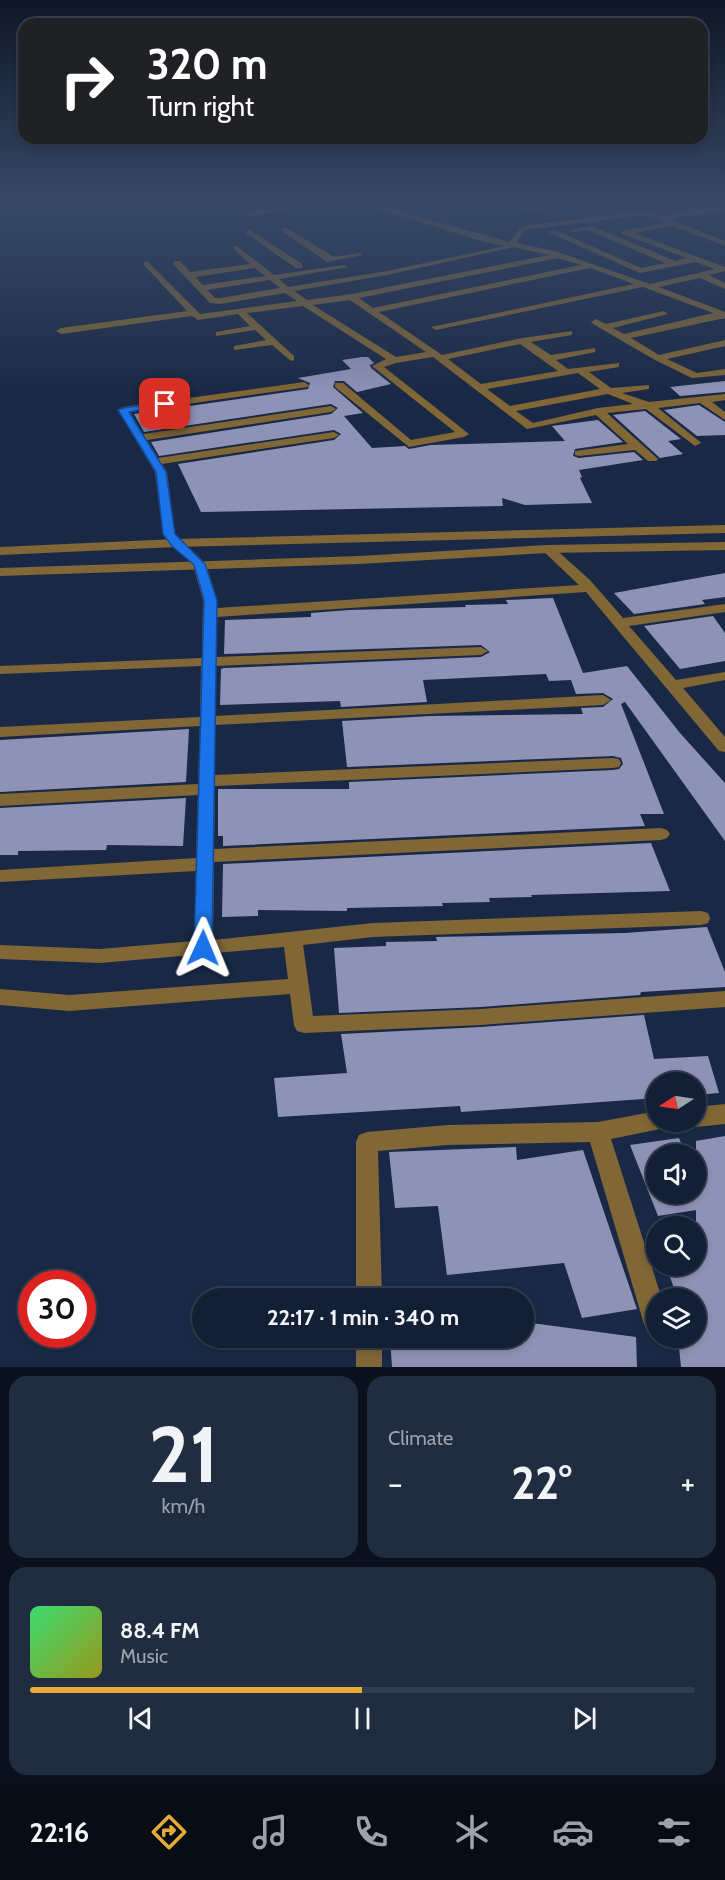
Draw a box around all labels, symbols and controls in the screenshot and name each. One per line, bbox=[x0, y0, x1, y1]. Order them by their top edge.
text: 320 m bbox=[147, 38, 267, 90]
icon: right bbox=[48, 42, 126, 120]
text: Turn right bbox=[147, 90, 254, 123]
pin bbox=[139, 378, 190, 429]
icon: arrive bbox=[148, 387, 181, 420]
position arrow bbox=[171, 916, 235, 980]
north arrow bbox=[646, 1072, 706, 1132]
map controls bbox=[646, 1072, 706, 1348]
button: sound bbox=[646, 1144, 706, 1204]
button: search bbox=[646, 1216, 706, 1276]
speed limit sign: 30 bbox=[18, 1270, 96, 1348]
button: layers bbox=[646, 1288, 706, 1348]
text: 22:17 · 1 min · 340 m bbox=[267, 1304, 459, 1331]
text: 21 bbox=[148, 1407, 219, 1502]
text: Climate bbox=[388, 1426, 453, 1450]
text: 22° bbox=[511, 1456, 572, 1510]
text: − bbox=[388, 1463, 403, 1503]
text: + bbox=[680, 1463, 695, 1503]
text: km/h bbox=[162, 1494, 205, 1518]
text: 88.4 FM bbox=[120, 1617, 200, 1644]
text: Music bbox=[120, 1644, 168, 1668]
icon: previous bbox=[124, 1702, 157, 1735]
icon: pause bbox=[346, 1702, 379, 1735]
icon: next bbox=[568, 1702, 601, 1735]
icon: directions bbox=[148, 1811, 190, 1853]
icon: music bbox=[249, 1811, 291, 1853]
icon: phone bbox=[350, 1811, 392, 1853]
icon: climate bbox=[451, 1811, 493, 1853]
icon: car bbox=[552, 1811, 594, 1853]
icon: filters bbox=[653, 1811, 695, 1853]
text: 22:16 bbox=[30, 1816, 89, 1849]

